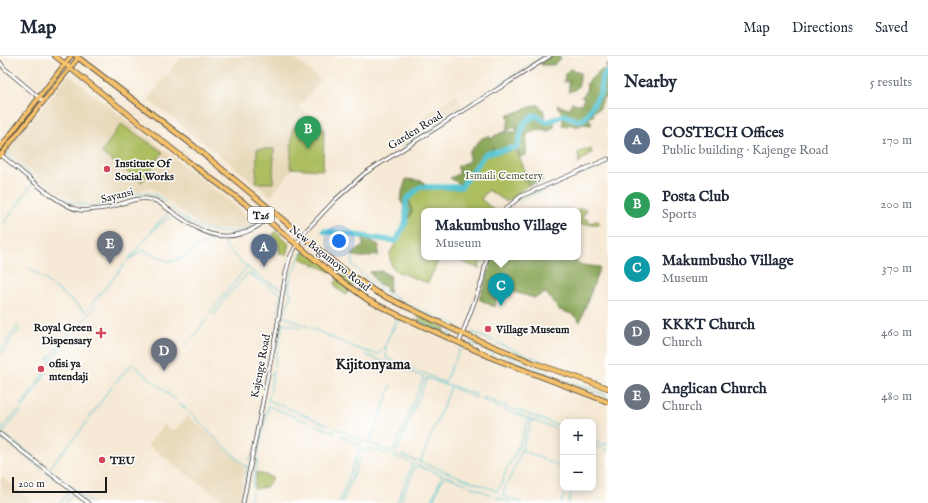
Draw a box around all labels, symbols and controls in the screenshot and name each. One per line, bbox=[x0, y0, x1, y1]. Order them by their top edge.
text: Map bbox=[20, 16, 56, 40]
text: Map bbox=[743, 19, 770, 37]
text: Directions bbox=[792, 19, 853, 37]
text: Saved bbox=[875, 19, 908, 37]
text: Nearby bbox=[624, 72, 677, 93]
text: 5 results bbox=[870, 74, 912, 91]
street label: Garden Road bbox=[386, 109, 445, 153]
pin: B bbox=[295, 116, 321, 149]
text: COSTECH Offices bbox=[662, 123, 784, 142]
text: A bbox=[633, 132, 641, 149]
text: 170 m bbox=[882, 132, 912, 149]
text: Public building · Kajenge Road bbox=[662, 142, 828, 159]
place label: Institute Of Social Works bbox=[115, 157, 174, 184]
marker: Institute Of Social Works bbox=[102, 164, 112, 174]
park label: Ismaili Cemetery bbox=[465, 169, 544, 183]
street label: Sayansi bbox=[100, 185, 135, 207]
text: Posta Club bbox=[662, 187, 729, 206]
text: B bbox=[633, 196, 641, 213]
text: 200 m bbox=[880, 196, 912, 213]
text: Sports bbox=[662, 206, 697, 223]
road number: T26 bbox=[248, 207, 274, 223]
popup bbox=[421, 208, 581, 260]
text: Makumbusho Village bbox=[435, 216, 567, 235]
street label: New Bagamoyo Road bbox=[286, 223, 373, 295]
pin: E bbox=[97, 231, 123, 264]
your location bbox=[329, 231, 349, 251]
pin: A bbox=[251, 234, 277, 267]
text: Museum bbox=[435, 235, 481, 252]
text: Makumbusho Village bbox=[662, 251, 794, 270]
text: C bbox=[632, 260, 642, 277]
text: 370 m bbox=[882, 260, 912, 277]
text: Museum bbox=[662, 270, 708, 287]
pin: C bbox=[488, 273, 514, 306]
text: KKKT Church bbox=[662, 315, 755, 334]
place label: Royal Green Dispensary bbox=[34, 321, 93, 348]
place label: Village Museum bbox=[495, 323, 570, 337]
marker: Village Museum bbox=[483, 324, 493, 334]
text: D bbox=[632, 324, 642, 341]
text: 460 m bbox=[881, 324, 912, 341]
marker: Royal Green Dispensary bbox=[95, 327, 107, 339]
street label: Kajenge Road bbox=[248, 333, 274, 399]
text: Church bbox=[662, 334, 702, 351]
pin: D bbox=[151, 338, 177, 371]
district label: Kijitonyama bbox=[335, 355, 411, 374]
place label: ofisi ya mtendaji bbox=[49, 357, 88, 384]
marker: ofisi ya mtendaji bbox=[36, 364, 46, 374]
text: Anglican Church bbox=[662, 379, 767, 398]
text: E bbox=[632, 388, 642, 405]
text: 480 m bbox=[881, 388, 912, 405]
text: Church bbox=[662, 398, 702, 415]
map controls bbox=[560, 419, 596, 491]
button: + bbox=[560, 419, 596, 455]
place label: TEU bbox=[109, 454, 135, 468]
marker: TEU bbox=[97, 455, 107, 465]
button: − bbox=[560, 455, 596, 491]
scale bar bbox=[12, 475, 107, 494]
text: 200 m bbox=[18, 477, 45, 491]

